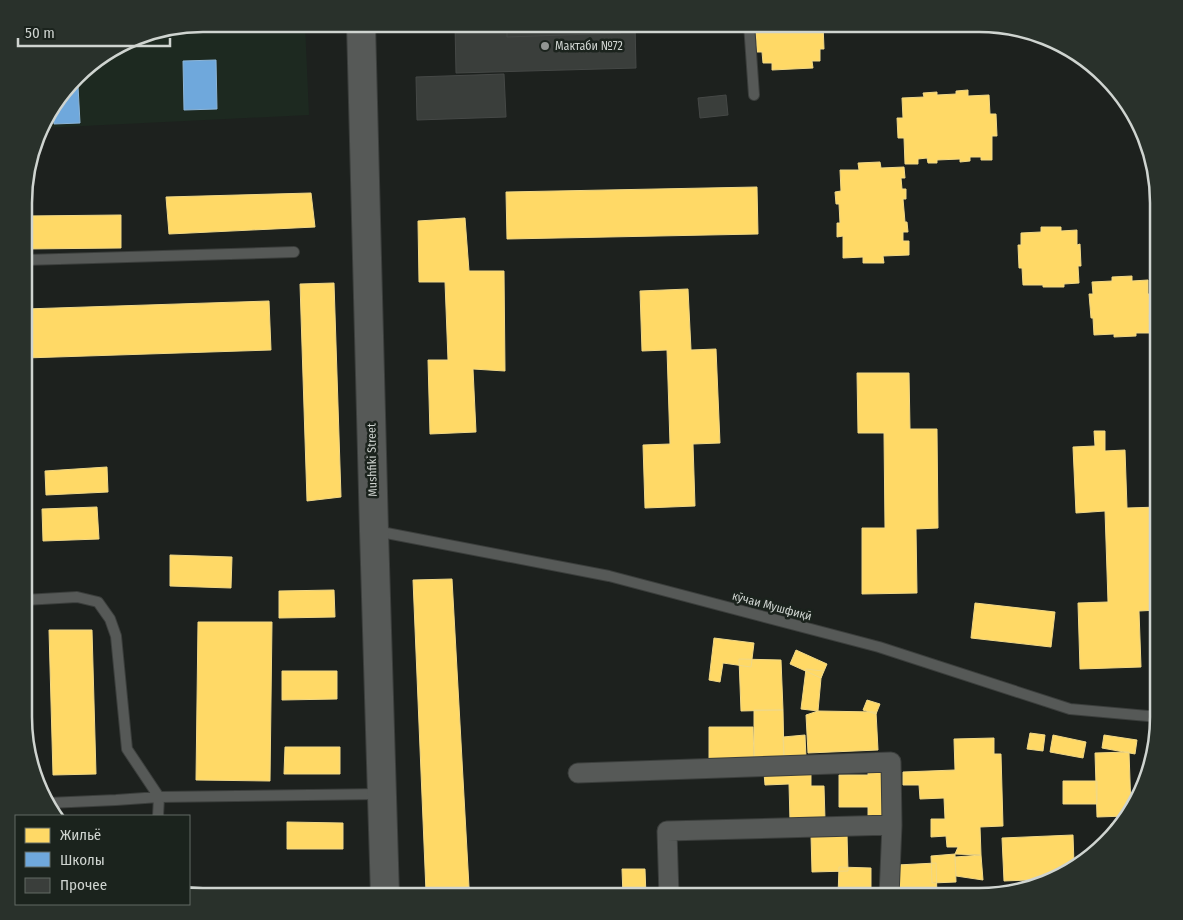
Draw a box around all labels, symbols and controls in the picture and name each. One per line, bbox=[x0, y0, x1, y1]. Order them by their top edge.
scale bar bbox=[18, 15, 170, 47]
text: 50 m bbox=[25, 24, 55, 42]
place label: Мактаби №72 bbox=[555, 39, 623, 53]
marker: Мактаби №72 bbox=[539, 40, 551, 52]
street label: Mushfiki Street bbox=[364, 423, 380, 497]
street label: кӯчаи Мушфиқӣ bbox=[731, 589, 813, 623]
legend bbox=[15, 815, 190, 905]
text: Жильё bbox=[60, 826, 101, 844]
text: Школы bbox=[60, 851, 105, 869]
text: Прочее bbox=[60, 876, 107, 894]

